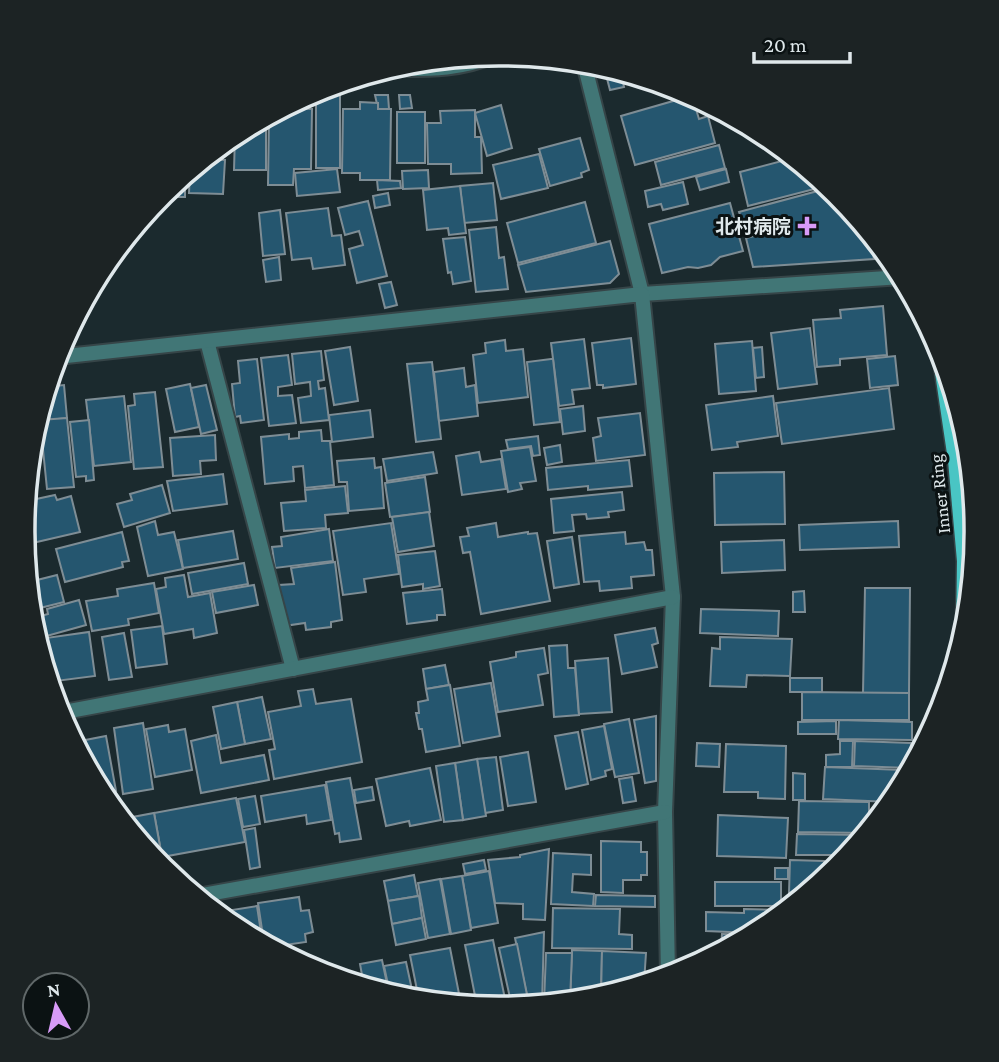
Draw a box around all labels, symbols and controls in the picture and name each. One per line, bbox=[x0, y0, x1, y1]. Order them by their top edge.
scale bar bbox=[754, 21, 850, 65]
text: 20 m bbox=[764, 33, 807, 57]
place label: 北村病院 bbox=[715, 216, 791, 237]
marker: 北村病院 bbox=[797, 216, 817, 236]
street label: Inner Ring bbox=[925, 453, 954, 535]
north arrow bbox=[21, 971, 91, 1041]
text: N bbox=[46, 978, 62, 1001]

